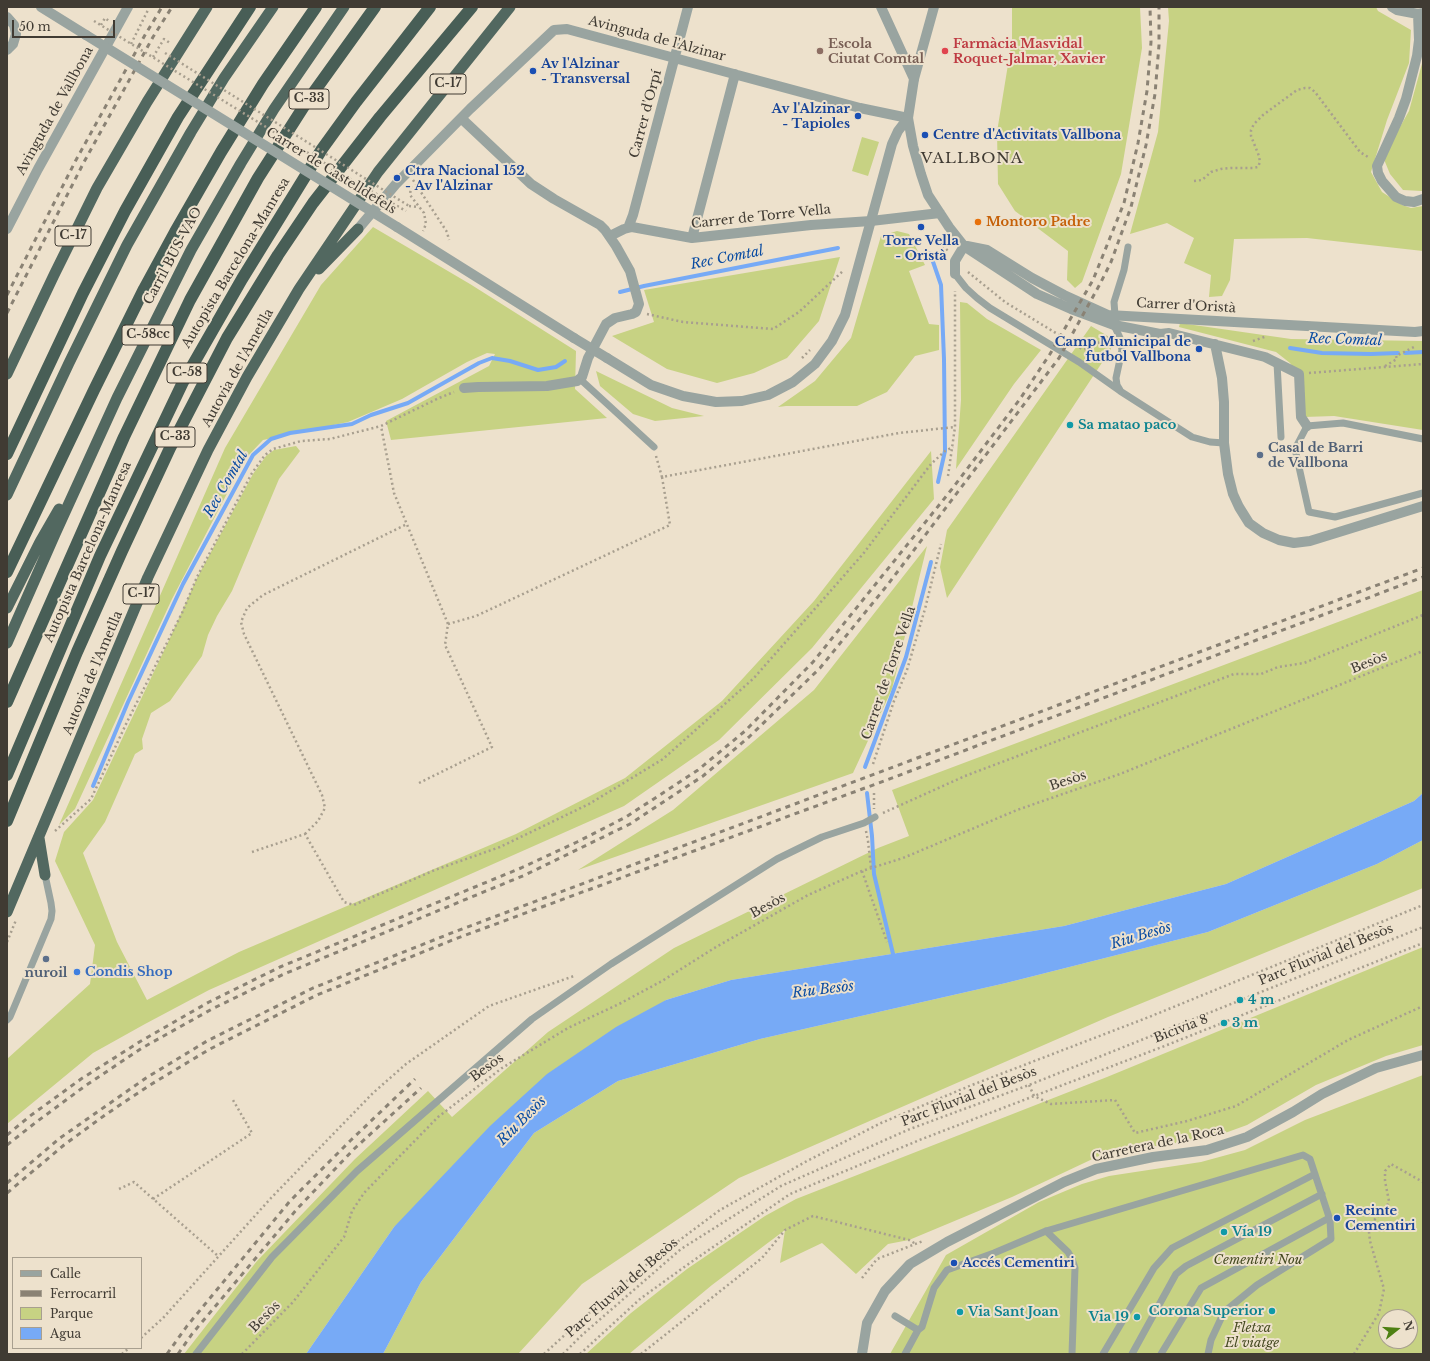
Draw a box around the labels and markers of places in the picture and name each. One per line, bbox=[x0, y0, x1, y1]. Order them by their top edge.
place label: Escola Ciutat Comtal bbox=[828, 36, 924, 67]
place label: Farmàcia Masvidal Roquet-Jalmar, Xavier bbox=[953, 36, 1105, 67]
marker: Escola Ciutat Comtal bbox=[815, 46, 825, 56]
marker: Farmàcia Masvidal Roquet-Jalmar, Xavier bbox=[940, 46, 950, 56]
place label: Av l'Alzinar - Transversal bbox=[541, 56, 630, 87]
marker: Av l'Alzinar - Transversal bbox=[528, 66, 538, 76]
place label: Av l'Alzinar - Tapioles bbox=[772, 101, 850, 132]
marker: Av l'Alzinar - Tapioles bbox=[853, 111, 863, 121]
place label: Centre d'Activitats Vallbona bbox=[933, 127, 1121, 143]
marker: Centre d'Activitats Vallbona bbox=[920, 130, 930, 140]
place label: Ctra Nacional 152 - Av l'Alzinar bbox=[405, 163, 525, 194]
marker: Ctra Nacional 152 - Av l'Alzinar bbox=[392, 173, 402, 183]
place label: Montoro Padre bbox=[986, 214, 1090, 230]
marker: Montoro Padre bbox=[973, 217, 983, 227]
marker: Torre Vella - Oristà bbox=[916, 222, 926, 232]
place label: Torre Vella - Oristà bbox=[883, 233, 959, 264]
place label: Camp Municipal de futbol Vallbona bbox=[1055, 334, 1191, 365]
marker: Camp Municipal de futbol Vallbona bbox=[1194, 344, 1204, 354]
place label: Sa matao paco bbox=[1078, 417, 1176, 433]
marker: Sa matao paco bbox=[1065, 420, 1075, 430]
place label: Casal de Barri de Vallbona bbox=[1268, 440, 1363, 471]
marker: Casal de Barri de Vallbona bbox=[1255, 450, 1265, 460]
marker: nuroil bbox=[41, 954, 51, 964]
place label: Condis Shop bbox=[85, 964, 173, 980]
place label: nuroil bbox=[25, 965, 67, 981]
marker: Condis Shop bbox=[72, 967, 82, 977]
place label: 4 m bbox=[1248, 992, 1274, 1008]
marker: 4 m bbox=[1235, 995, 1245, 1005]
place label: 3 m bbox=[1232, 1015, 1258, 1031]
marker: 3 m bbox=[1219, 1018, 1229, 1028]
place label: Recinte Cementiri bbox=[1345, 1203, 1416, 1234]
marker: Recinte Cementiri bbox=[1332, 1213, 1342, 1223]
place label: Vía 19 bbox=[1232, 1224, 1272, 1240]
marker: Vía 19 bbox=[1219, 1227, 1229, 1237]
place label: Accés Cementiri bbox=[962, 1255, 1075, 1271]
marker: Accés Cementiri bbox=[949, 1258, 959, 1268]
place label: Corona Superior bbox=[1149, 1303, 1264, 1319]
place label: Via Sant Joan bbox=[968, 1304, 1058, 1320]
marker: Corona Superior bbox=[1267, 1306, 1277, 1316]
marker: Via Sant Joan bbox=[955, 1307, 965, 1317]
place label: Via 19 bbox=[1089, 1309, 1129, 1325]
marker: Via 19 bbox=[1132, 1312, 1142, 1322]

